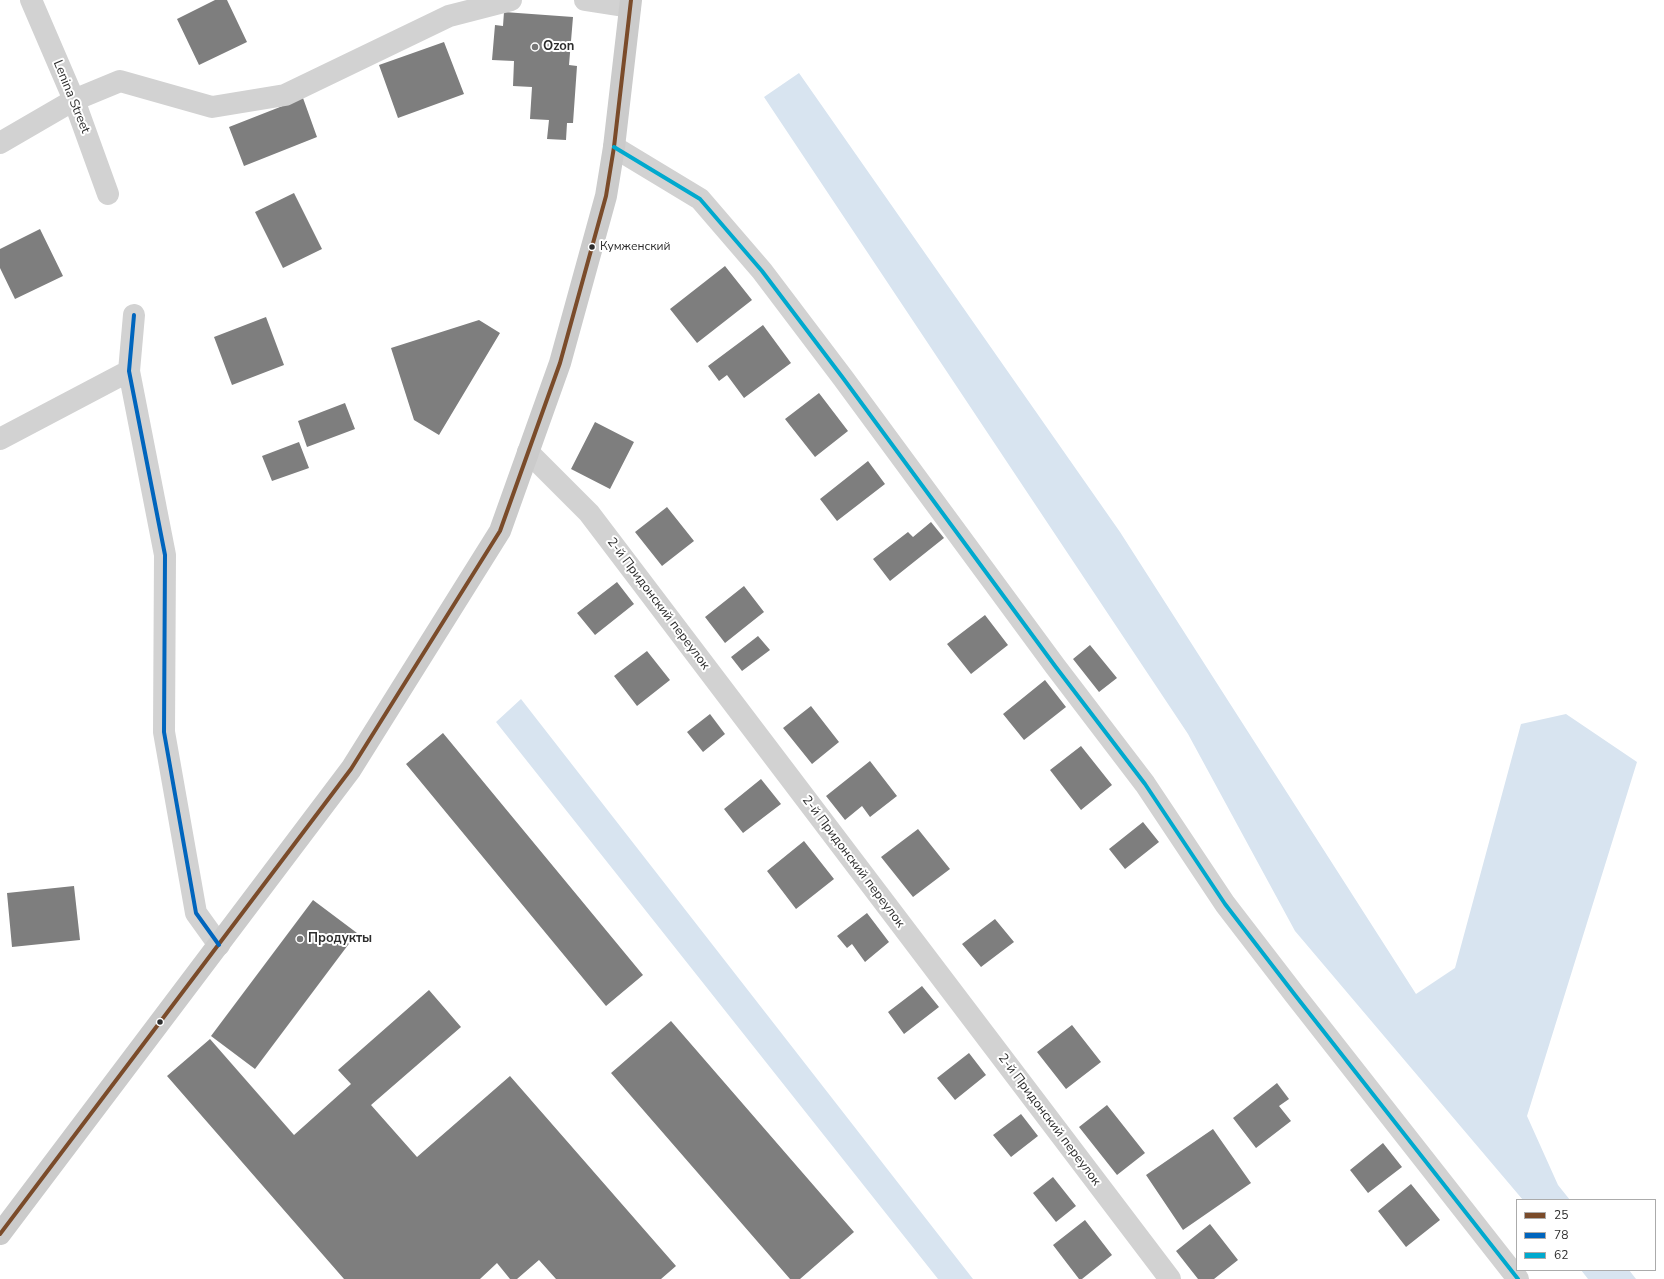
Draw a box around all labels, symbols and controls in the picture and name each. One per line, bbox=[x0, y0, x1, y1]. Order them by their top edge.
place label: Ozon bbox=[543, 39, 574, 55]
marker: Ozon bbox=[530, 42, 540, 52]
street label: Lenina Street bbox=[49, 58, 93, 136]
place label: Кумженский bbox=[600, 240, 671, 254]
marker: Кумженский bbox=[587, 242, 597, 252]
street label: 2-й Придонский переулок bbox=[603, 535, 713, 673]
street label: 2-й Придонский переулок bbox=[798, 793, 908, 931]
place label: Продукты bbox=[308, 931, 372, 947]
marker: Продукты bbox=[295, 934, 305, 944]
unlabelled marker bbox=[155, 1017, 165, 1027]
street label: 2-й Придонский переулок bbox=[994, 1051, 1104, 1189]
legend bbox=[1516, 1199, 1656, 1271]
text: 25 bbox=[1554, 1207, 1568, 1223]
text: 78 bbox=[1554, 1227, 1568, 1243]
text: 62 bbox=[1554, 1247, 1568, 1263]

